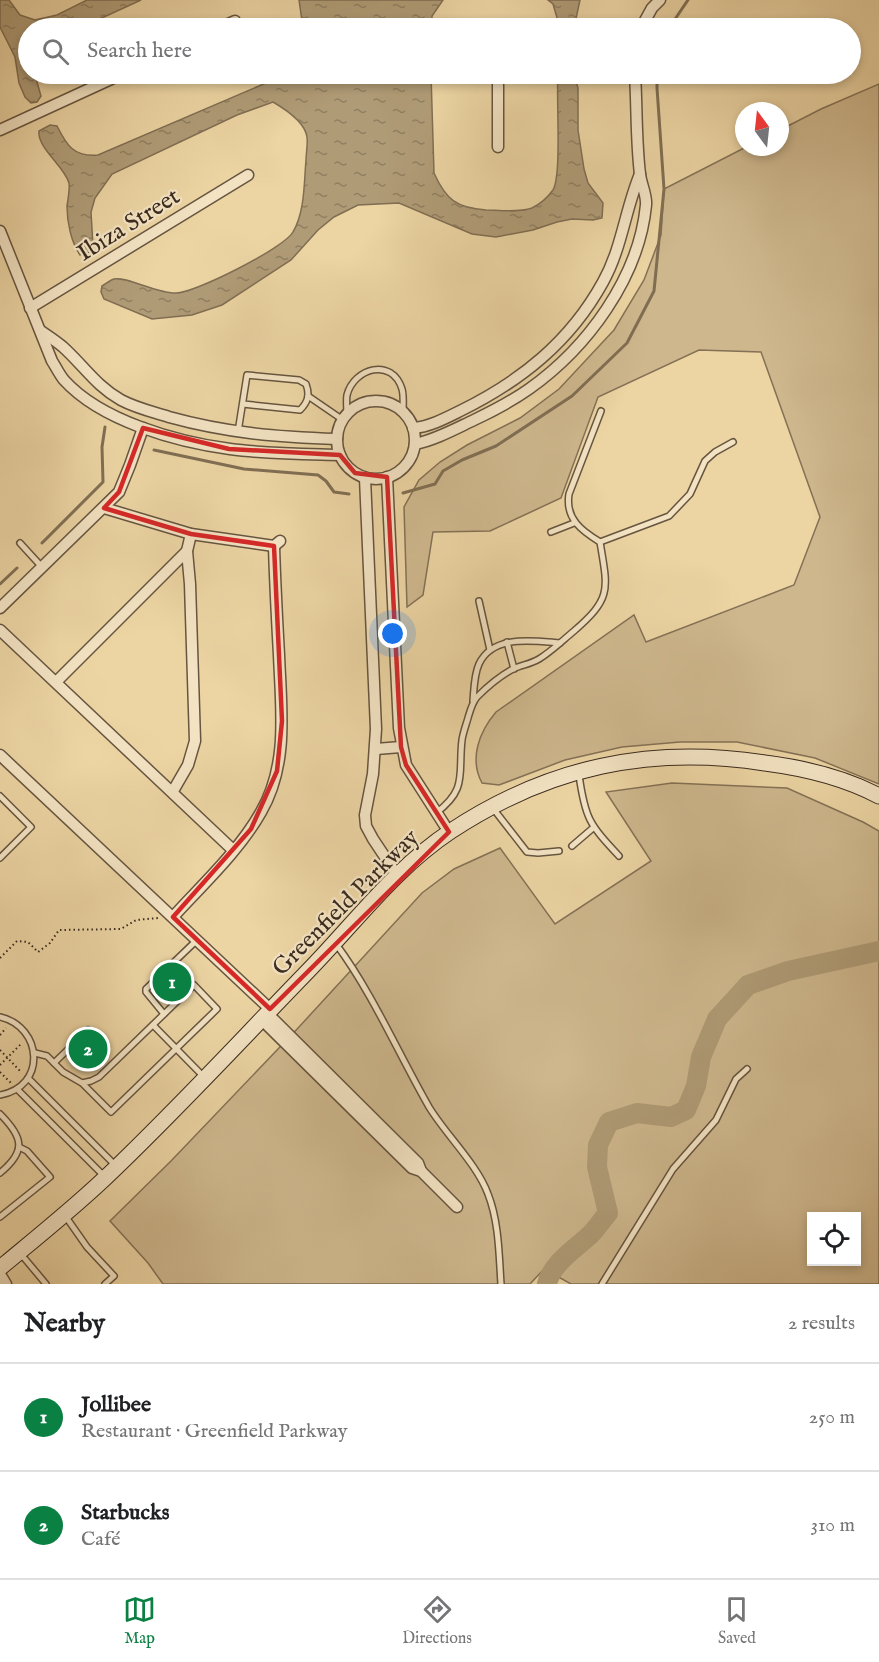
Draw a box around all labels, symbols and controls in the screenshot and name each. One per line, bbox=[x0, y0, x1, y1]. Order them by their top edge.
search box bbox=[18, 18, 861, 84]
icon: search bbox=[39, 35, 72, 68]
text: Search here bbox=[87, 37, 192, 65]
north arrow bbox=[735, 102, 789, 156]
street label: Ibiza Street bbox=[71, 181, 186, 269]
your location bbox=[378, 619, 407, 648]
street label: Greenfield Parkway bbox=[266, 823, 426, 983]
pin: 1 bbox=[152, 960, 192, 1004]
pin: 2 bbox=[68, 1026, 107, 1072]
map controls bbox=[807, 1212, 861, 1266]
button: locate bbox=[807, 1212, 861, 1266]
text: Nearby bbox=[24, 1307, 105, 1340]
text: 2 results bbox=[788, 1311, 855, 1336]
text: Jollibee bbox=[81, 1391, 151, 1419]
text: 1 bbox=[40, 1405, 47, 1430]
text: 250 m bbox=[809, 1405, 855, 1430]
text: Restaurant · Greenfield Parkway bbox=[81, 1419, 348, 1444]
text: Starbucks bbox=[81, 1499, 169, 1527]
text: 2 bbox=[39, 1513, 48, 1538]
text: 310 m bbox=[811, 1513, 855, 1538]
text: Café bbox=[81, 1527, 120, 1552]
tab: Map bbox=[123, 1593, 156, 1649]
tab: Directions bbox=[402, 1593, 472, 1649]
tab: Saved bbox=[718, 1593, 756, 1649]

